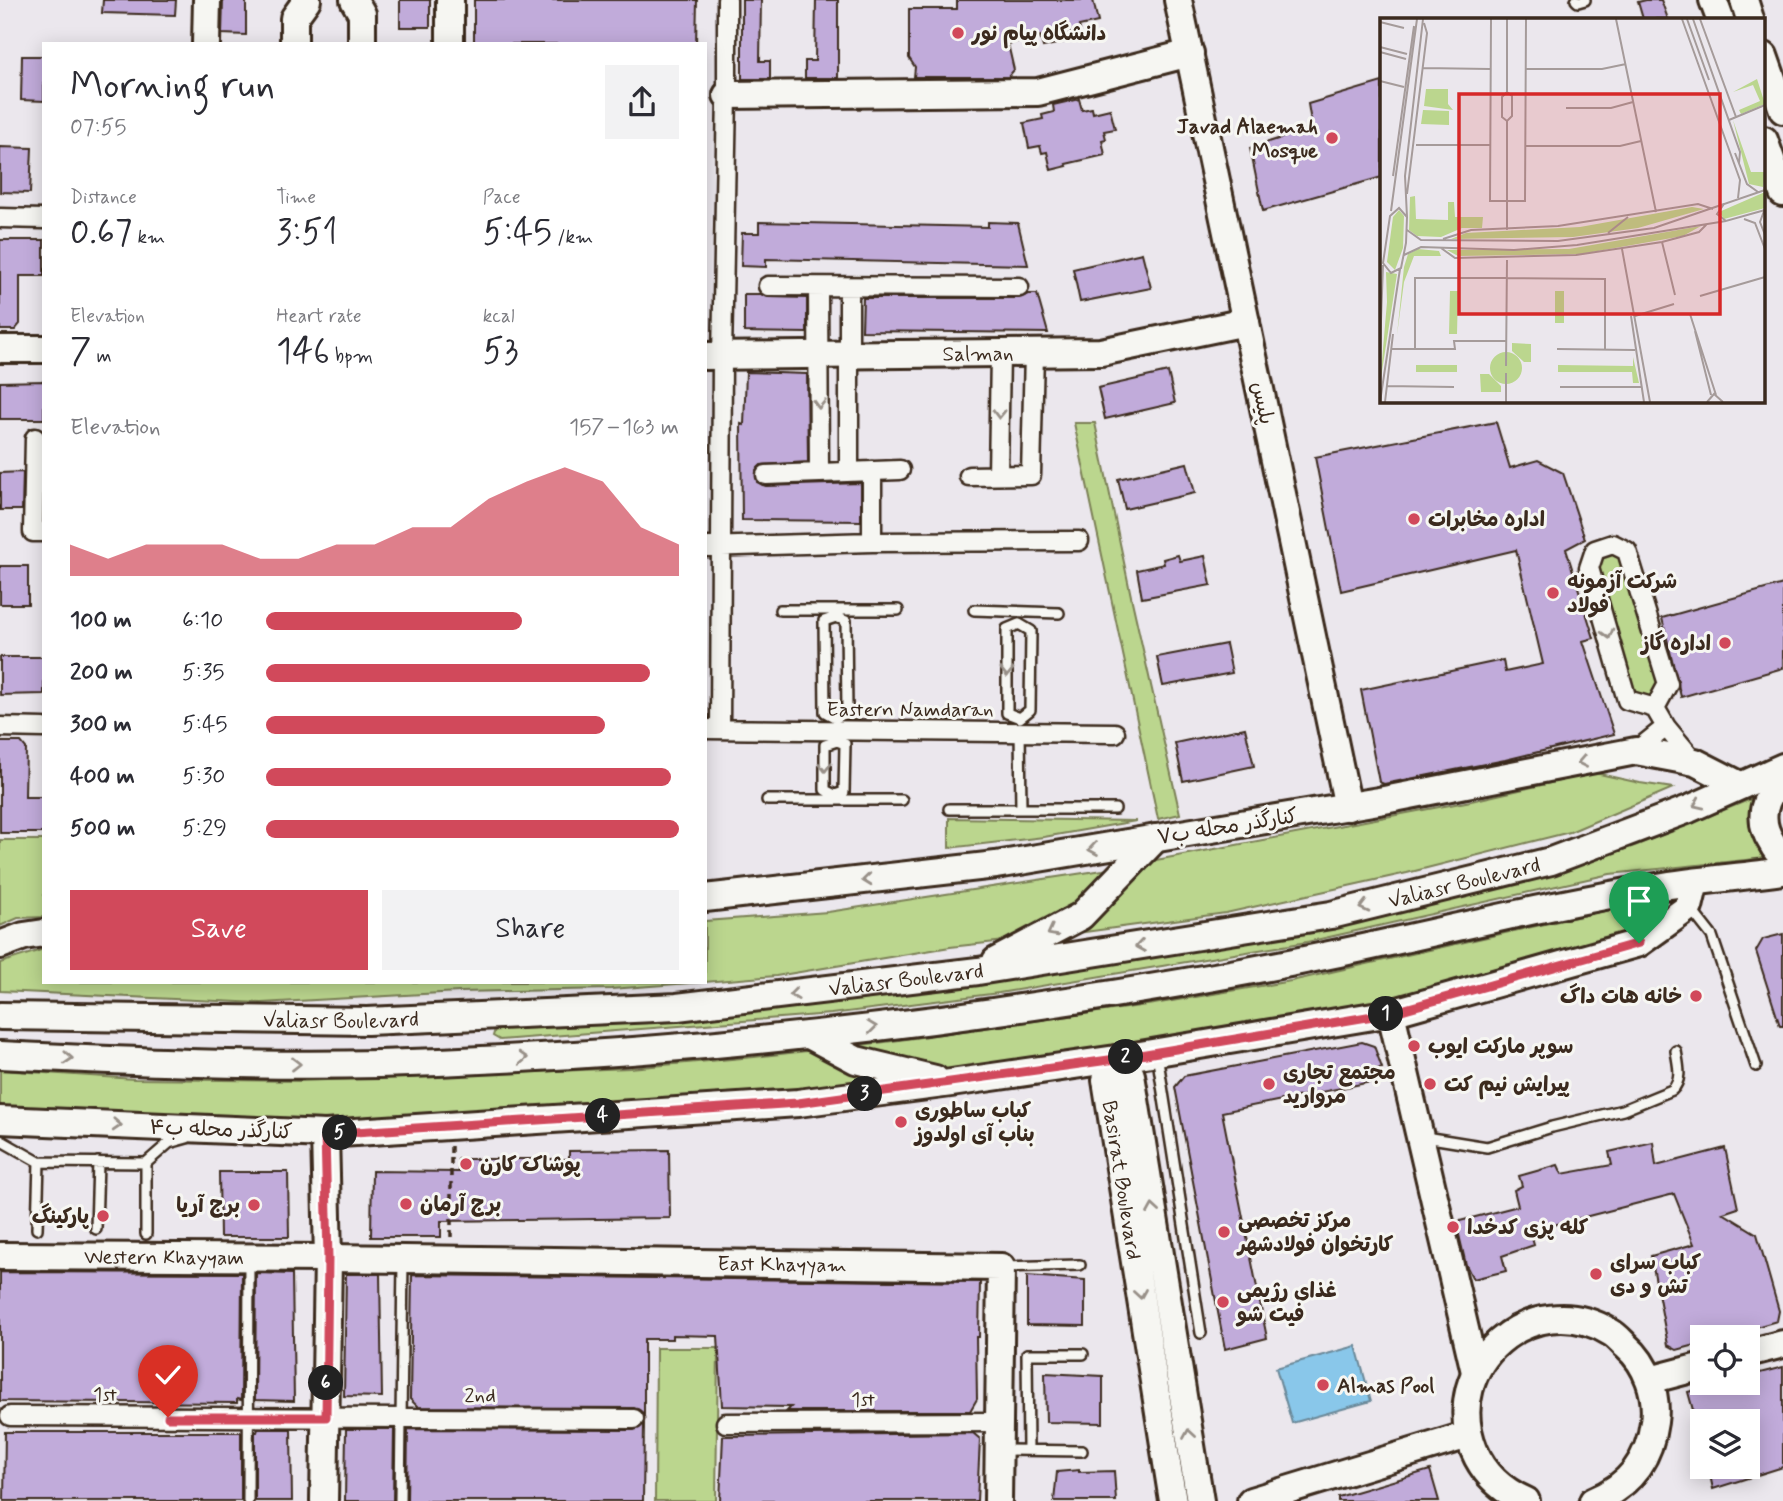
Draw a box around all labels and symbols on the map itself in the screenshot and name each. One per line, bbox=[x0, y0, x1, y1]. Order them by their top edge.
inset map bbox=[1380, 18, 1766, 402]
place label: دانشگاه پیام نور bbox=[970, 20, 1106, 49]
marker: دانشگاه پیام نور bbox=[950, 25, 966, 41]
place label: Javad Alaemah Mosque bbox=[1177, 113, 1318, 165]
marker: Javad Alaemah Mosque bbox=[1324, 130, 1340, 146]
street label: Salman bbox=[942, 340, 1014, 369]
street label: پلیس bbox=[1244, 379, 1280, 427]
one-way arrow bbox=[811, 399, 826, 410]
one-way arrow bbox=[991, 409, 1007, 420]
place label: اداره مخابرات bbox=[1428, 506, 1545, 534]
marker: اداره مخابرات bbox=[1406, 511, 1422, 527]
place label: شرکت آزمونه فولاد bbox=[1567, 568, 1677, 620]
marker: شرکت آزمونه فولاد bbox=[1545, 585, 1561, 601]
one-way arrow bbox=[1600, 628, 1614, 640]
place label: اداره گاز bbox=[1639, 630, 1711, 658]
marker: اداره گاز bbox=[1717, 635, 1733, 651]
one-way arrow bbox=[999, 667, 1015, 677]
street label: Eastern Namdaran bbox=[826, 696, 994, 724]
one-way arrow bbox=[1576, 753, 1588, 768]
one-way arrow bbox=[817, 762, 833, 773]
one-way arrow bbox=[1693, 796, 1706, 810]
street label: کنارگذر محله ب۷ bbox=[1155, 802, 1300, 852]
one-way arrow bbox=[1087, 841, 1099, 856]
street label: Valiasr Boulevard bbox=[1385, 851, 1543, 915]
pin bbox=[1609, 871, 1669, 943]
one-way arrow bbox=[862, 872, 873, 887]
one-way arrow bbox=[1358, 898, 1370, 913]
one-way arrow bbox=[1047, 924, 1059, 937]
one-way arrow bbox=[1134, 938, 1146, 953]
street label: Valiasr Boulevard bbox=[827, 957, 986, 1004]
place label: خانه هات داگ bbox=[1560, 983, 1682, 1011]
one-way arrow bbox=[788, 987, 800, 1002]
marker: خانه هات داگ bbox=[1688, 988, 1704, 1004]
pin: 1 bbox=[1368, 996, 1404, 1032]
street label: Valiasr Boulevard bbox=[263, 1006, 419, 1036]
one-way arrow bbox=[866, 1020, 877, 1035]
place label: سوپر مارکت ایوب bbox=[1428, 1033, 1573, 1061]
marker: سوپر مارکت ایوب bbox=[1406, 1038, 1422, 1054]
pin: 2 bbox=[1108, 1040, 1144, 1074]
one-way arrow bbox=[63, 1050, 74, 1065]
one-way arrow bbox=[518, 1051, 529, 1066]
one-way arrow bbox=[291, 1056, 301, 1072]
place label: مجتمع تجاری مروارید bbox=[1283, 1059, 1396, 1111]
place label: پیرایش نیم کت bbox=[1444, 1071, 1570, 1100]
pin: 3 bbox=[848, 1076, 882, 1112]
marker: مجتمع تجاری مروارید bbox=[1261, 1076, 1277, 1092]
marker: پیرایش نیم کت bbox=[1422, 1076, 1438, 1092]
place label: کباب ساطوری بناب آی اولدوز bbox=[913, 1097, 1035, 1149]
pin: 4 bbox=[586, 1098, 620, 1134]
street label: Basirat Boulevard bbox=[1095, 1099, 1147, 1262]
street label: کنارگذر محله ب۴ bbox=[149, 1114, 293, 1146]
marker: کباب ساطوری بناب آی اولدوز bbox=[893, 1114, 909, 1130]
pin: 5 bbox=[322, 1116, 358, 1150]
one-way arrow bbox=[112, 1117, 123, 1132]
place label: پوشاک کارن bbox=[480, 1151, 581, 1179]
marker: پوشاک کارن bbox=[458, 1156, 474, 1172]
place label: برج آرمان bbox=[420, 1191, 501, 1219]
place label: برج آریا bbox=[176, 1192, 240, 1220]
marker: برج آرمان bbox=[398, 1196, 414, 1212]
marker: برج آریا bbox=[246, 1197, 262, 1213]
place label: پارکینگ bbox=[32, 1203, 89, 1231]
one-way arrow bbox=[1146, 1203, 1161, 1215]
place label: مرکز تخصصی کارتخوان فولادشهر bbox=[1236, 1207, 1394, 1259]
marker: پارکینگ bbox=[95, 1208, 111, 1224]
place label: کله پزی کدخدا bbox=[1467, 1214, 1589, 1242]
marker: کله پزی کدخدا bbox=[1445, 1219, 1461, 1235]
marker: مرکز تخصصی کارتخوان فولادشهر bbox=[1216, 1224, 1232, 1240]
street label: Western Khayyam bbox=[84, 1244, 244, 1272]
place label: کباب سرای تش و دی bbox=[1610, 1249, 1702, 1301]
street label: East Khayyam bbox=[717, 1250, 847, 1280]
marker: کباب سرای تش و دی bbox=[1588, 1266, 1604, 1282]
place label: غذای رژیمی فیت شو bbox=[1235, 1277, 1337, 1329]
one-way arrow bbox=[1132, 1288, 1147, 1300]
marker: غذای رژیمی فیت شو bbox=[1215, 1294, 1231, 1310]
pin bbox=[138, 1345, 198, 1417]
pin: 6 bbox=[308, 1366, 344, 1400]
place label: Almas Pool bbox=[1337, 1372, 1434, 1400]
marker: Almas Pool bbox=[1315, 1377, 1331, 1393]
street label: 1st bbox=[93, 1381, 117, 1409]
street label: 2nd bbox=[464, 1382, 496, 1410]
street label: 1st bbox=[851, 1386, 875, 1414]
one-way arrow bbox=[1182, 1428, 1197, 1440]

